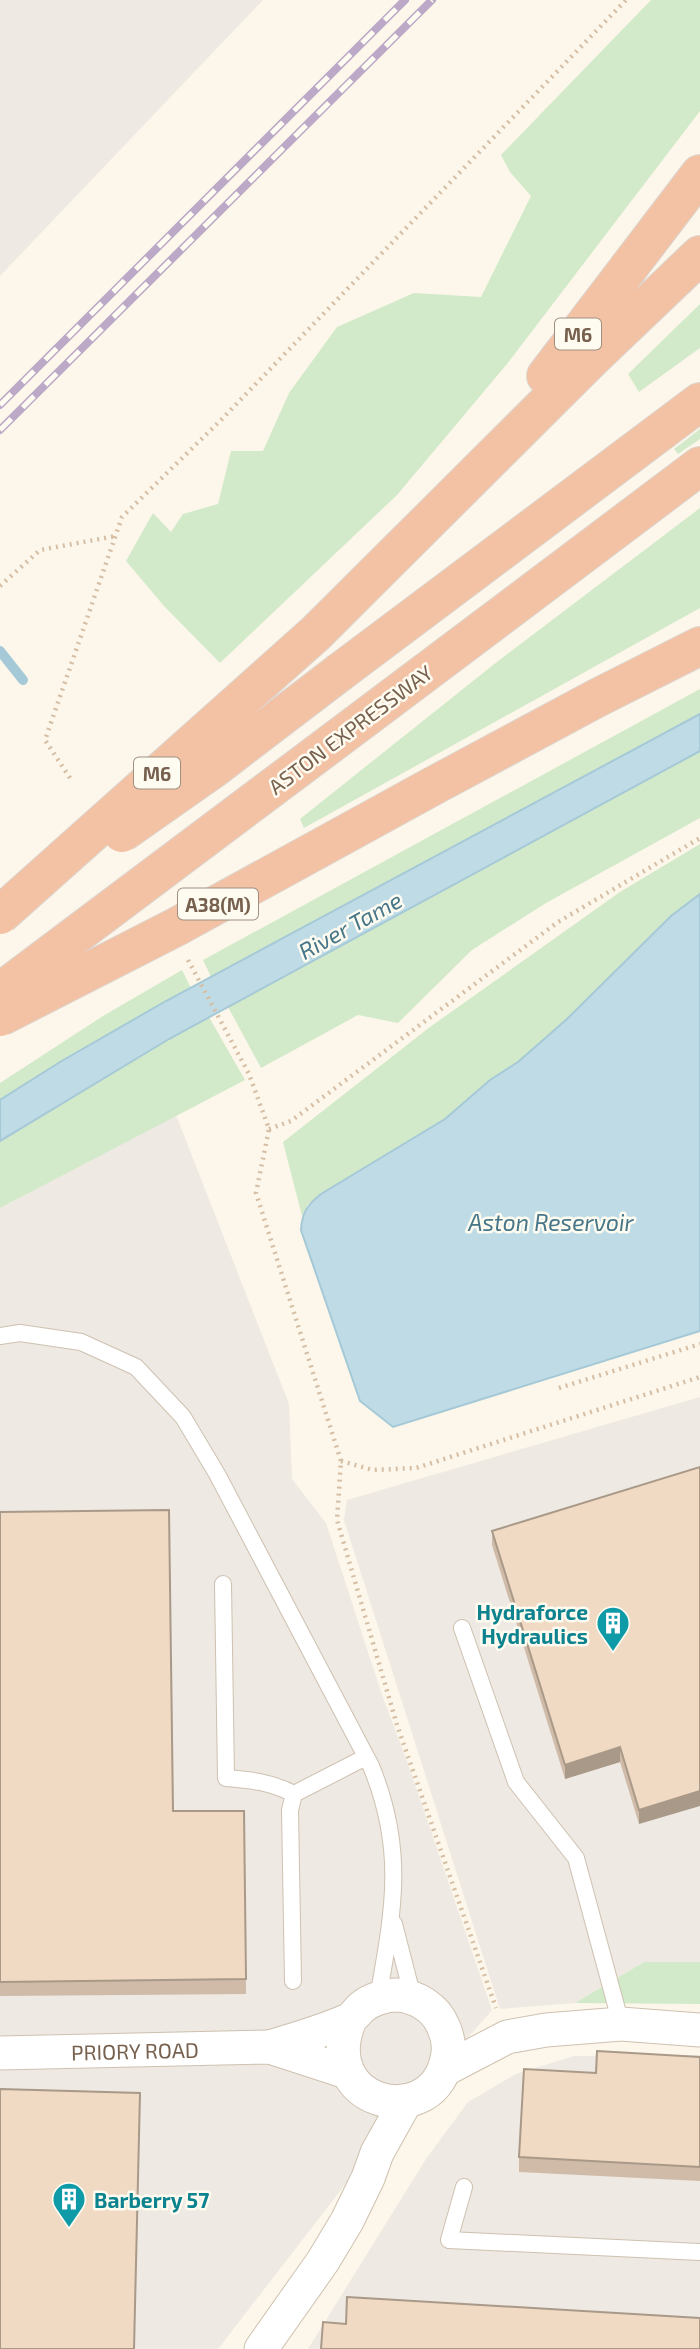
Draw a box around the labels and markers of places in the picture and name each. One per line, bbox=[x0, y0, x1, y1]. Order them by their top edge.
place label: Hydraforce Hydraulics bbox=[476, 1599, 588, 1649]
building icon: Hydraforce Hydraulics bbox=[594, 1604, 632, 1653]
building icon: Barberry 57 bbox=[50, 2180, 88, 2229]
place label: Barberry 57 bbox=[94, 2187, 209, 2213]

